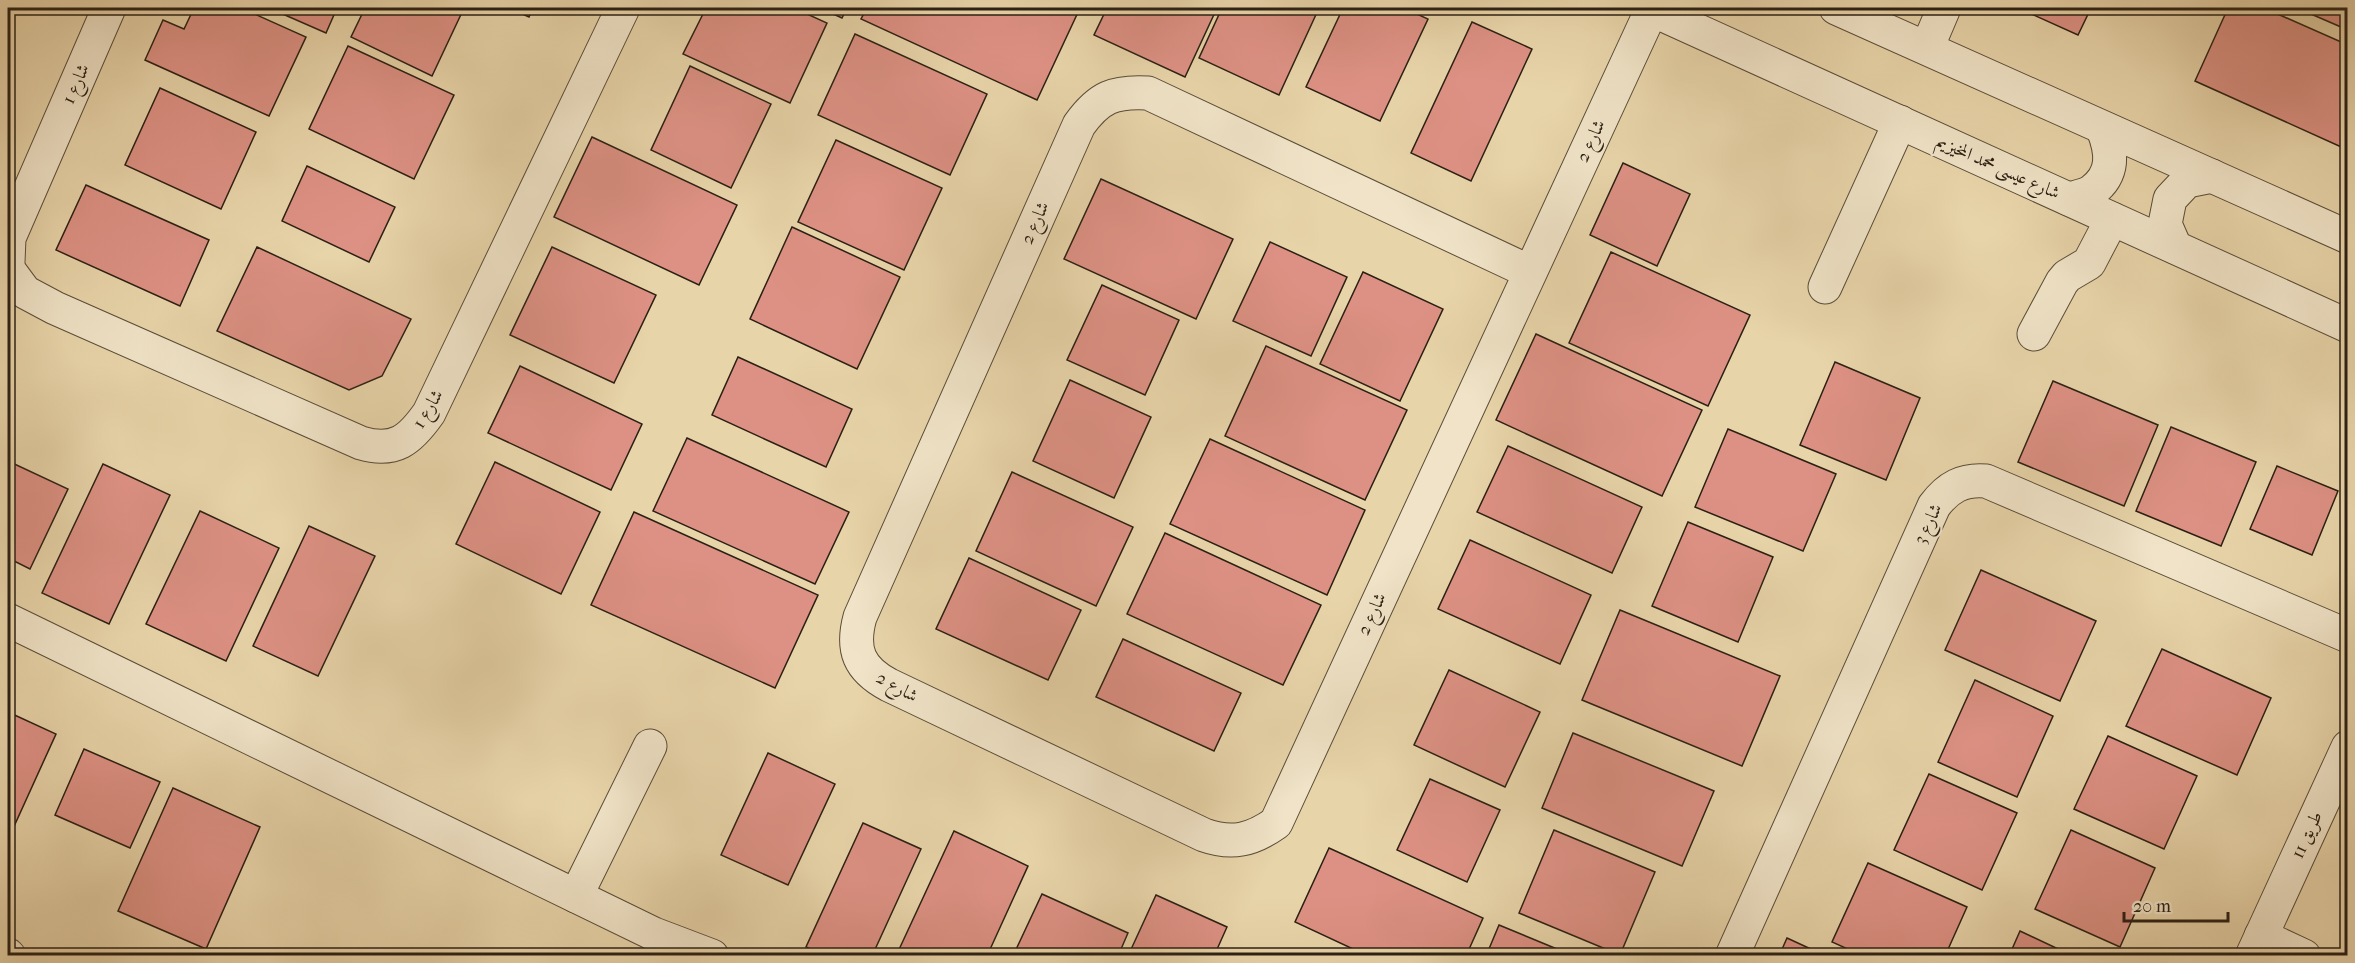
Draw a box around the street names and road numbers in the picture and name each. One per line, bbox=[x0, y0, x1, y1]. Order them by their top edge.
street label: شارع 1 bbox=[58, 61, 98, 109]
street label: شارع 2 bbox=[1572, 116, 1614, 167]
street label: شارع عيسى محمد المخيزيم bbox=[1931, 130, 2063, 208]
street label: شارع 2 bbox=[1016, 198, 1057, 249]
street label: شارع 1 bbox=[408, 386, 451, 434]
street label: شارع 3 bbox=[1909, 500, 1950, 549]
street label: شارع 2 bbox=[1353, 589, 1395, 640]
street label: شارع 2 bbox=[871, 667, 921, 710]
street label: طريق 11 bbox=[2287, 808, 2328, 862]

